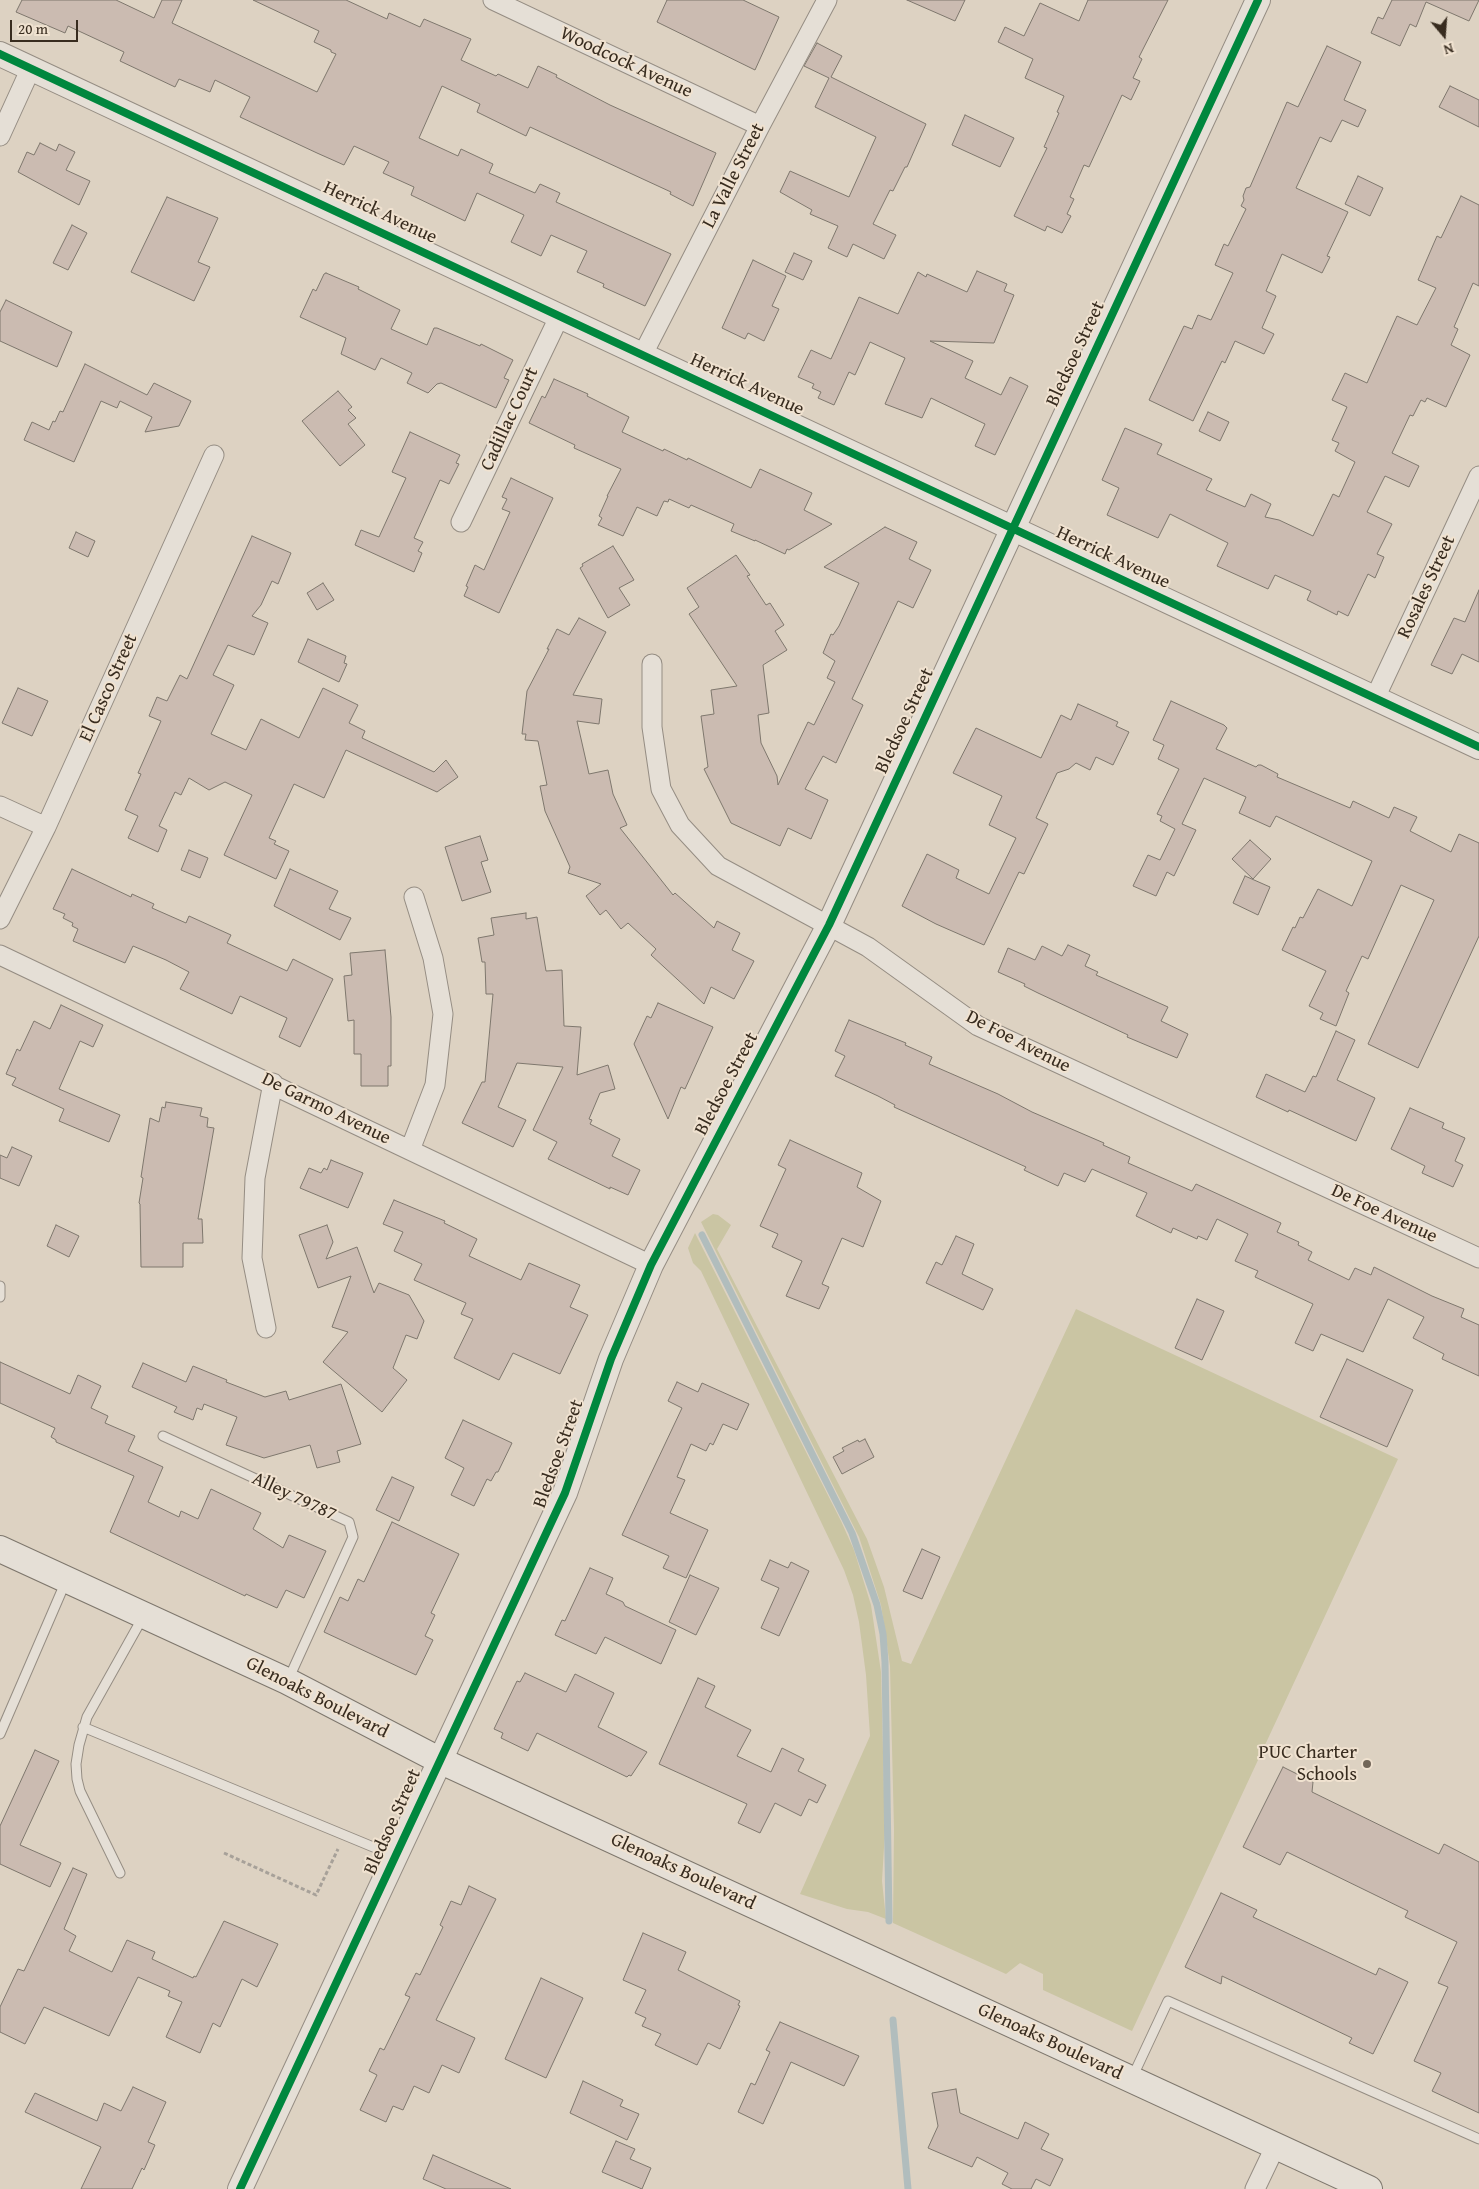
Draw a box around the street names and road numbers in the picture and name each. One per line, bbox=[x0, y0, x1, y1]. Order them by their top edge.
street label: Woodcock Avenue bbox=[556, 22, 696, 104]
street label: La Valle Street bbox=[698, 120, 770, 232]
street label: Herrick Avenue bbox=[320, 177, 440, 249]
street label: Bledsoe Street bbox=[1042, 298, 1110, 410]
street label: Herrick Avenue bbox=[687, 349, 807, 421]
street label: Cadillac Court bbox=[476, 363, 544, 475]
street label: Herrick Avenue bbox=[1053, 522, 1173, 594]
street label: Rosales Street bbox=[1393, 532, 1461, 642]
street label: El Casco Street bbox=[75, 630, 143, 746]
street label: Bledsoe Street bbox=[871, 665, 939, 777]
street label: De Foe Avenue bbox=[962, 1006, 1074, 1078]
street label: Bledsoe Street bbox=[690, 1029, 764, 1139]
street label: De Garmo Avenue bbox=[258, 1068, 394, 1150]
street label: De Foe Avenue bbox=[1327, 1180, 1441, 1248]
street label: Bledsoe Street bbox=[529, 1397, 589, 1511]
street label: Alley 79787 bbox=[248, 1468, 340, 1526]
street label: Glenoaks Boulevard bbox=[242, 1652, 392, 1744]
street label: Bledsoe Street bbox=[359, 1765, 427, 1879]
street label: Glenoaks Boulevard bbox=[607, 1828, 759, 1916]
street label: Glenoaks Boulevard bbox=[974, 1998, 1126, 2086]

